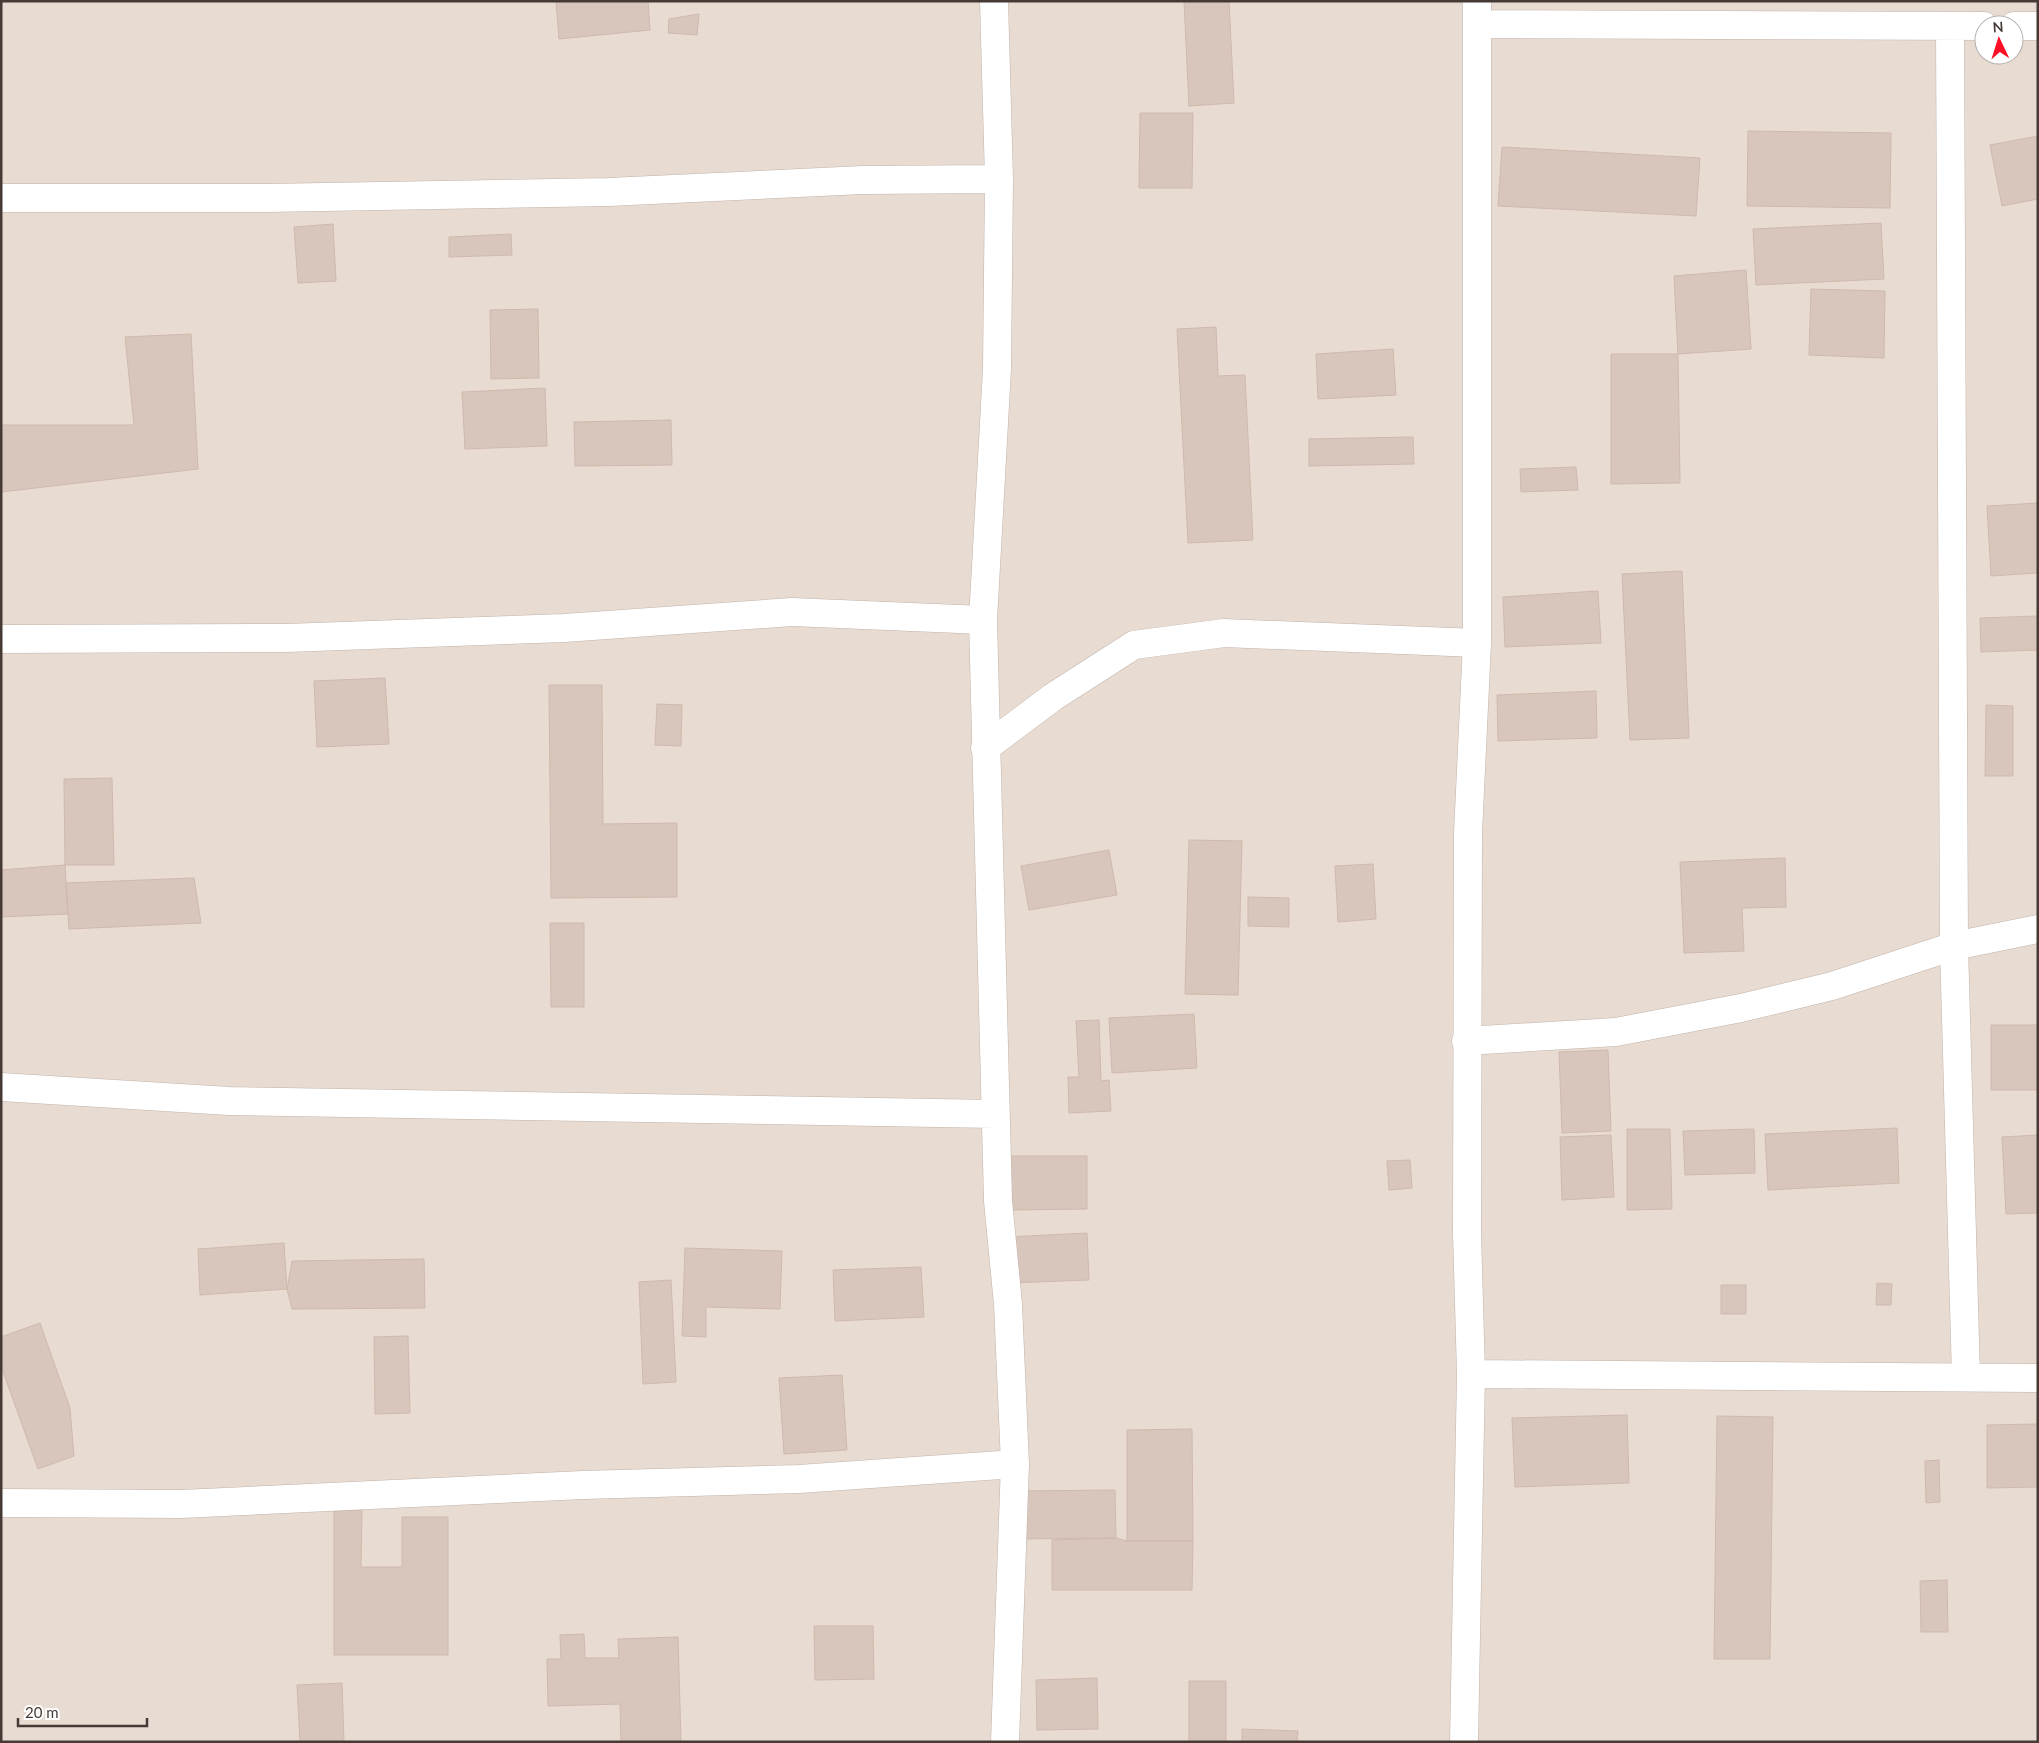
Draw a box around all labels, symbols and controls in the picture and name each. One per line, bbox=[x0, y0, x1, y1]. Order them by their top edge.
north arrow bbox=[1974, 15, 2024, 65]
text: N bbox=[1992, 18, 2004, 35]
scale bar bbox=[18, 1696, 146, 1728]
text: 20 m bbox=[25, 1703, 59, 1721]

